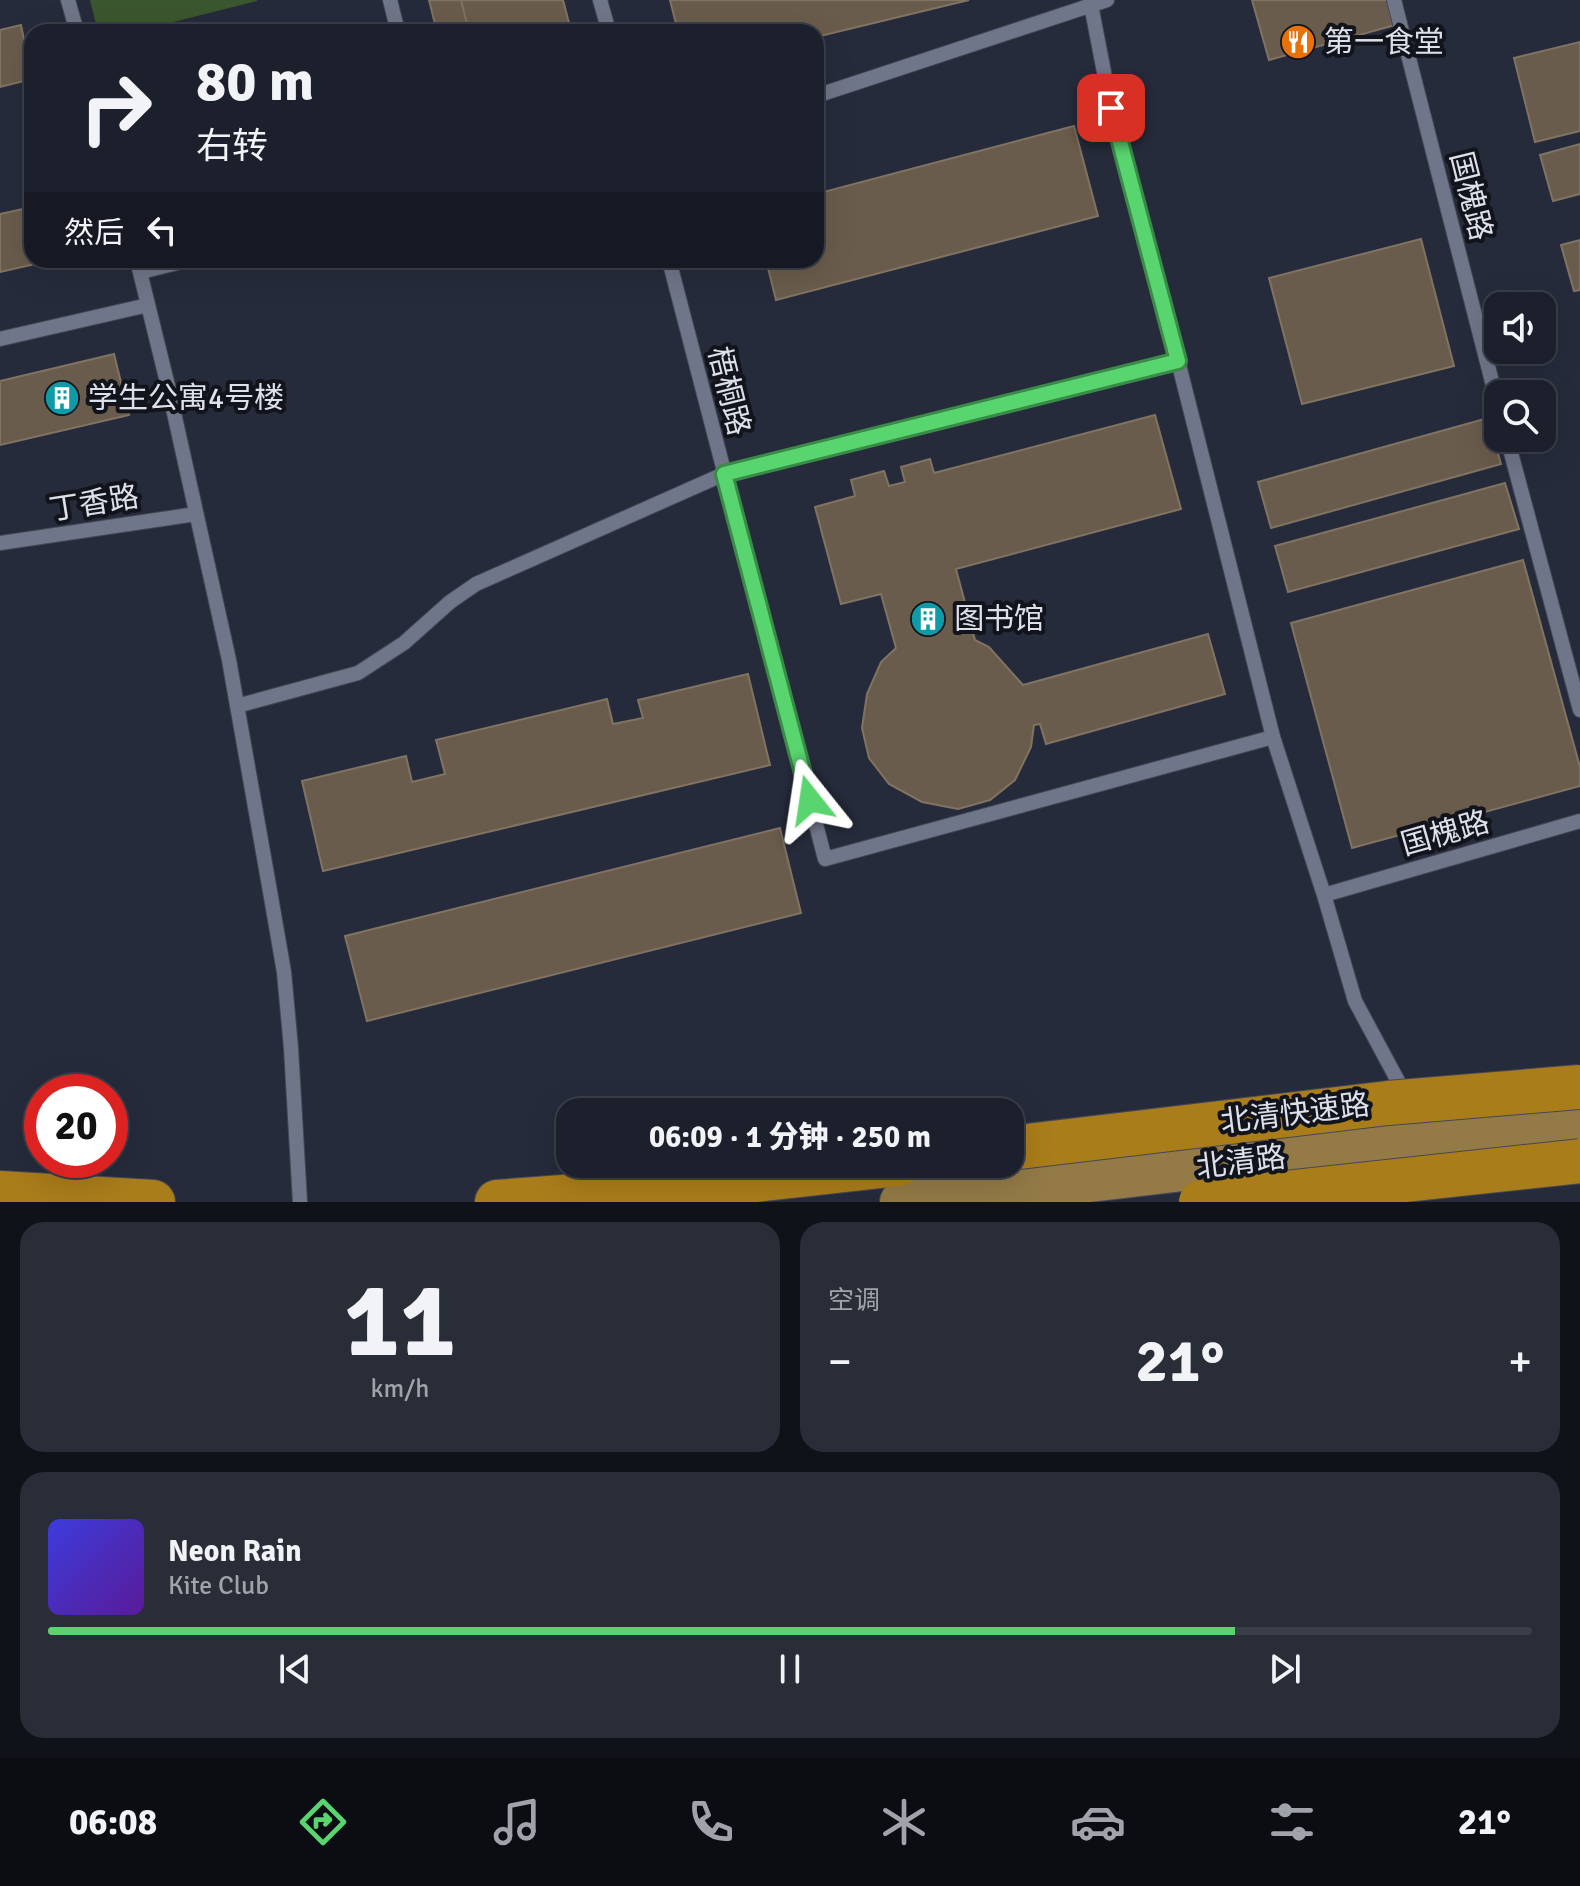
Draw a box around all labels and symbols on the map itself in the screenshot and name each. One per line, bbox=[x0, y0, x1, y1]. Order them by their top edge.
restaurant icon: 第一食堂 bbox=[1279, 23, 1317, 61]
place label: 第一食堂 bbox=[1324, 24, 1444, 61]
pin bbox=[1077, 74, 1145, 142]
street label: 国槐路 bbox=[1442, 148, 1499, 244]
street label: 梧桐路 bbox=[700, 343, 757, 439]
building icon: 学生公寓4号楼 bbox=[43, 379, 81, 417]
place label: 学生公寓4号楼 bbox=[88, 380, 284, 417]
street label: 丁香路 bbox=[47, 478, 141, 529]
building icon: 图书馆 bbox=[909, 600, 947, 638]
place label: 图书馆 bbox=[954, 601, 1044, 638]
position arrow bbox=[768, 758, 852, 842]
street label: 国槐路 bbox=[1397, 803, 1493, 864]
speed limit sign: 20 bbox=[24, 1074, 128, 1178]
street label: 北清快速路 bbox=[1218, 1086, 1372, 1141]
street label: 北清路 bbox=[1194, 1139, 1288, 1186]

